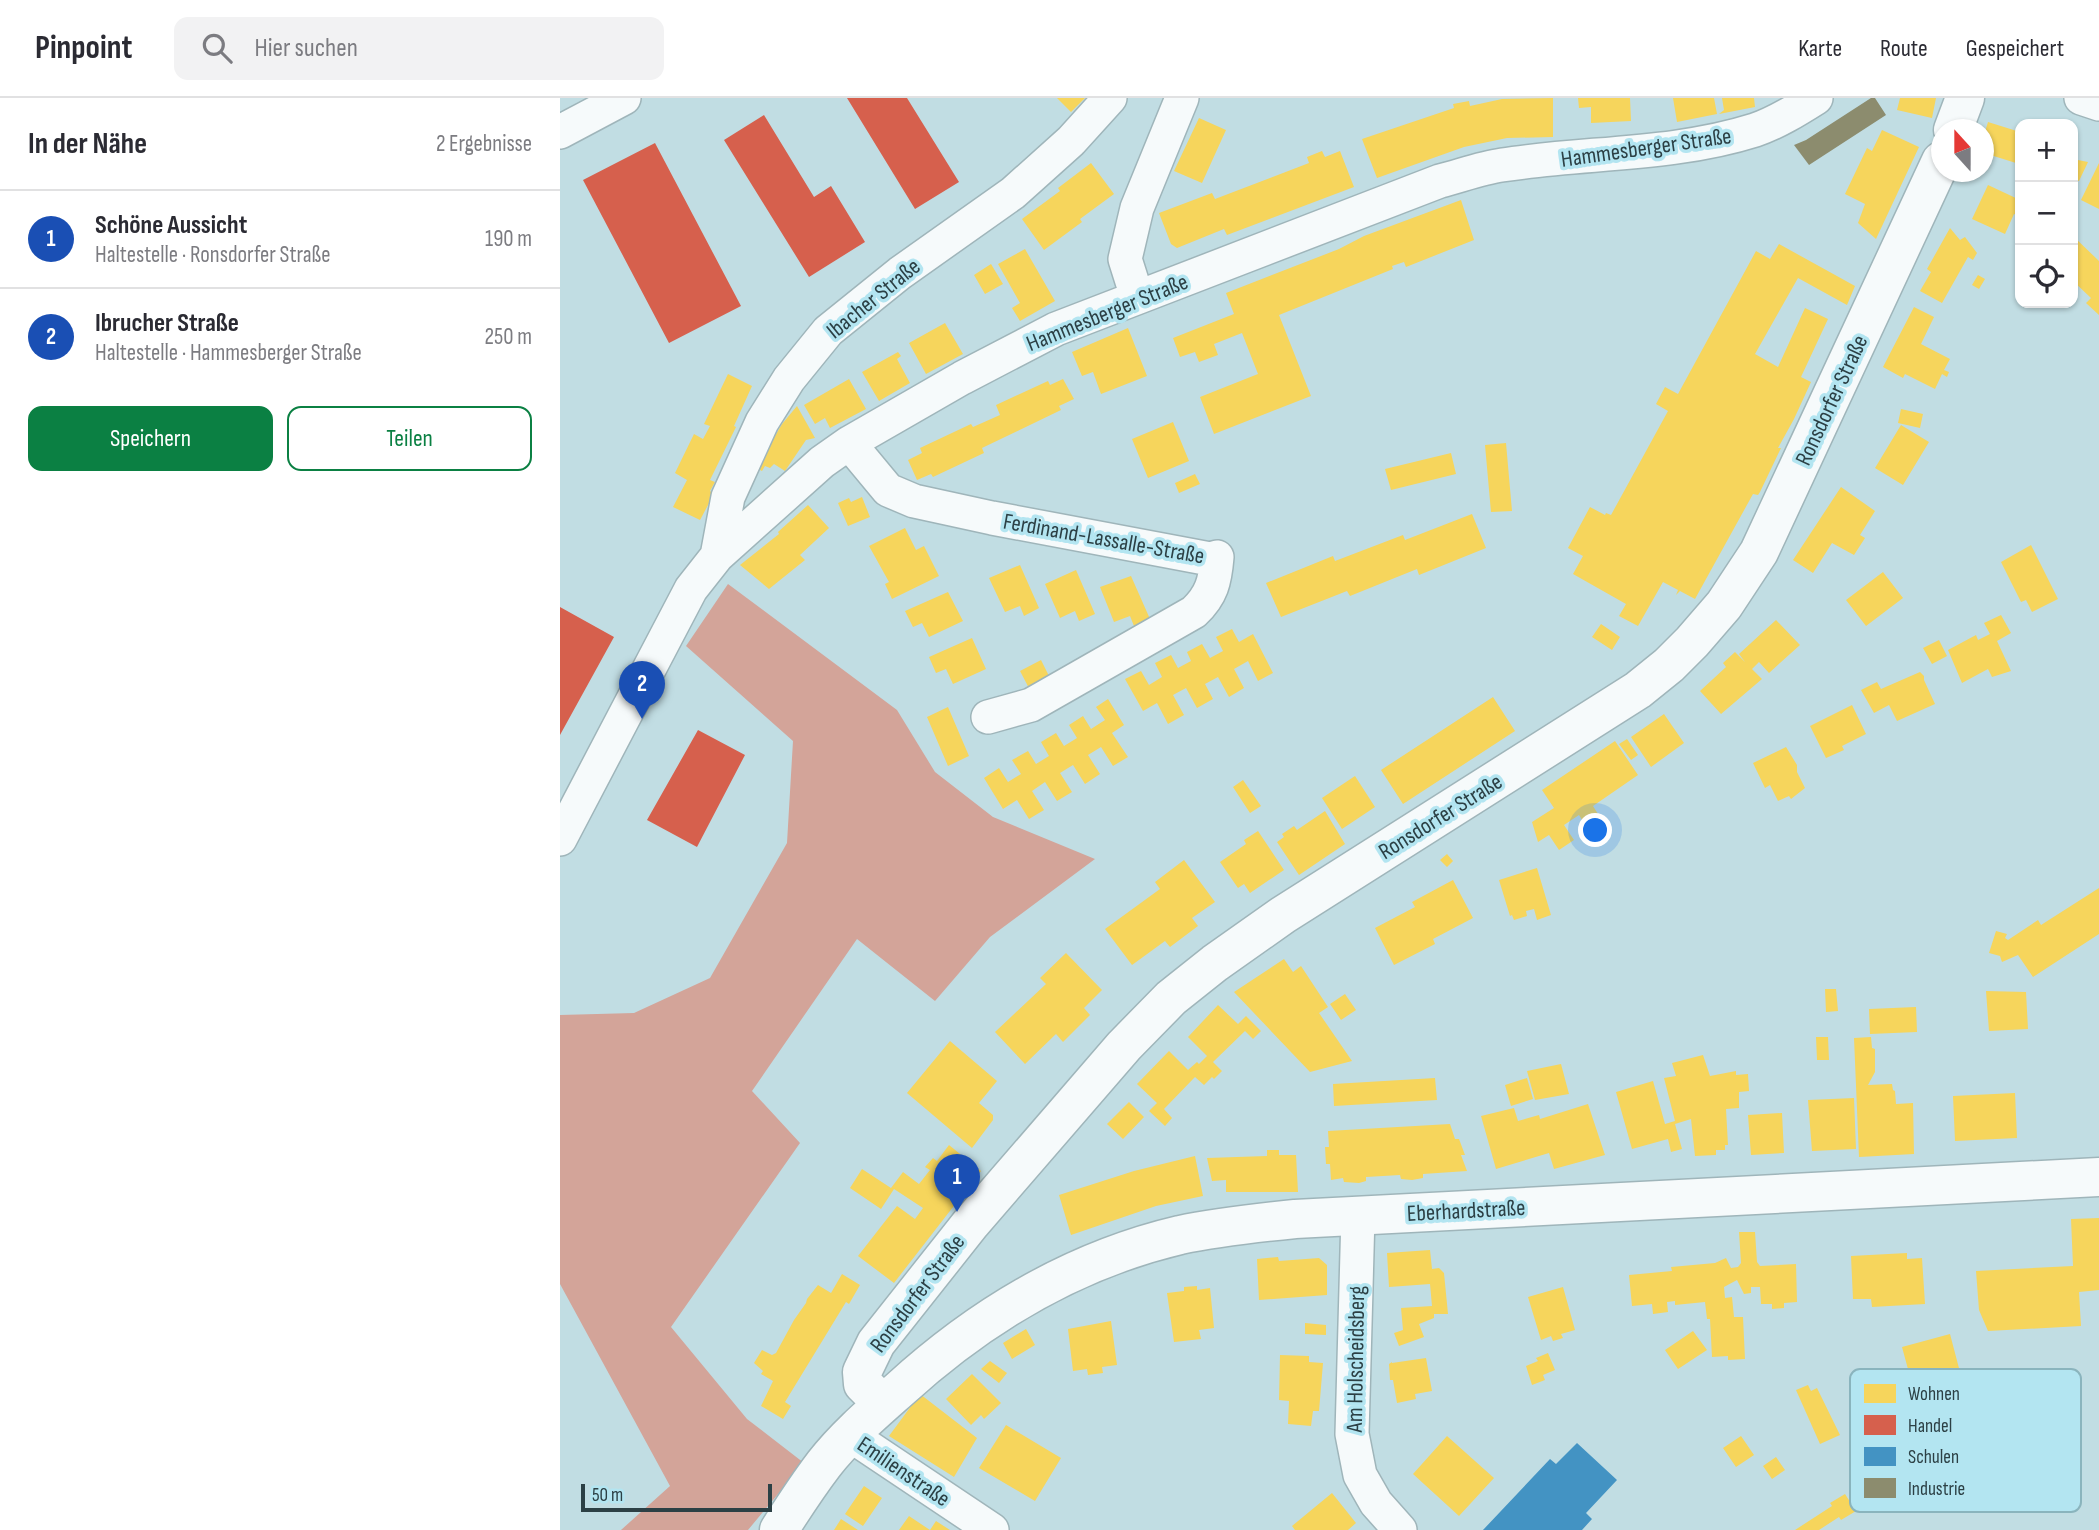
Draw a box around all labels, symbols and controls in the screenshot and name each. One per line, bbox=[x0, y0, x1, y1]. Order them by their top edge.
search box bbox=[174, 17, 664, 80]
text: Pinpoint bbox=[35, 28, 132, 68]
icon: search bbox=[198, 29, 236, 67]
text: Hier suchen bbox=[254, 33, 358, 64]
text: Karte bbox=[1798, 34, 1842, 63]
text: Route bbox=[1880, 34, 1928, 63]
text: Gespeichert bbox=[1966, 34, 2064, 63]
north arrow bbox=[1931, 119, 1994, 182]
map controls bbox=[2015, 119, 2078, 308]
button: + bbox=[2015, 119, 2078, 182]
street label: Hammesberger Straße bbox=[1559, 122, 1733, 174]
text: In der Nähe bbox=[28, 126, 147, 162]
text: 2 Ergebnisse bbox=[436, 130, 532, 158]
button: − bbox=[2015, 182, 2078, 245]
text: Schöne Aussicht bbox=[95, 210, 247, 241]
text: 1 bbox=[46, 225, 56, 253]
text: 190 m bbox=[485, 225, 532, 253]
text: Haltestelle · Ronsdorfer Straße bbox=[95, 241, 330, 269]
button: locate bbox=[2015, 245, 2078, 308]
street label: Ibacher Straße bbox=[821, 253, 926, 345]
street label: Hammesberger Straße bbox=[1022, 268, 1192, 358]
text: Ibrucher Straße bbox=[95, 308, 239, 339]
text: 2 bbox=[46, 323, 56, 351]
text: 250 m bbox=[485, 323, 532, 351]
street label: Ronsdorfer Straße bbox=[1790, 331, 1874, 470]
text: Haltestelle · Hammesberger Straße bbox=[95, 339, 362, 367]
button: Speichern bbox=[28, 406, 273, 471]
button: Teilen bbox=[287, 406, 532, 471]
street label: Ferdinand-Lassalle-Straße bbox=[1001, 508, 1207, 570]
pin: 2 bbox=[619, 661, 665, 719]
street label: Ronsdorfer Straße bbox=[1374, 768, 1508, 866]
your location bbox=[1578, 813, 1612, 847]
pin: 1 bbox=[934, 1154, 980, 1212]
street label: Eberhardstraße bbox=[1406, 1194, 1526, 1228]
street label: Ronsdorfer Straße bbox=[864, 1229, 971, 1358]
street label: Am Holscheidsberg bbox=[1341, 1285, 1371, 1434]
legend bbox=[1850, 1369, 2081, 1512]
text: Wohnen bbox=[1908, 1383, 1960, 1406]
text: Handel bbox=[1908, 1415, 1952, 1438]
street label: Emilienstraße bbox=[852, 1431, 955, 1513]
text: Schulen bbox=[1908, 1446, 1959, 1469]
text: Industrie bbox=[1908, 1478, 1965, 1501]
scale bar bbox=[581, 1481, 772, 1513]
text: 50 m bbox=[592, 1484, 623, 1507]

